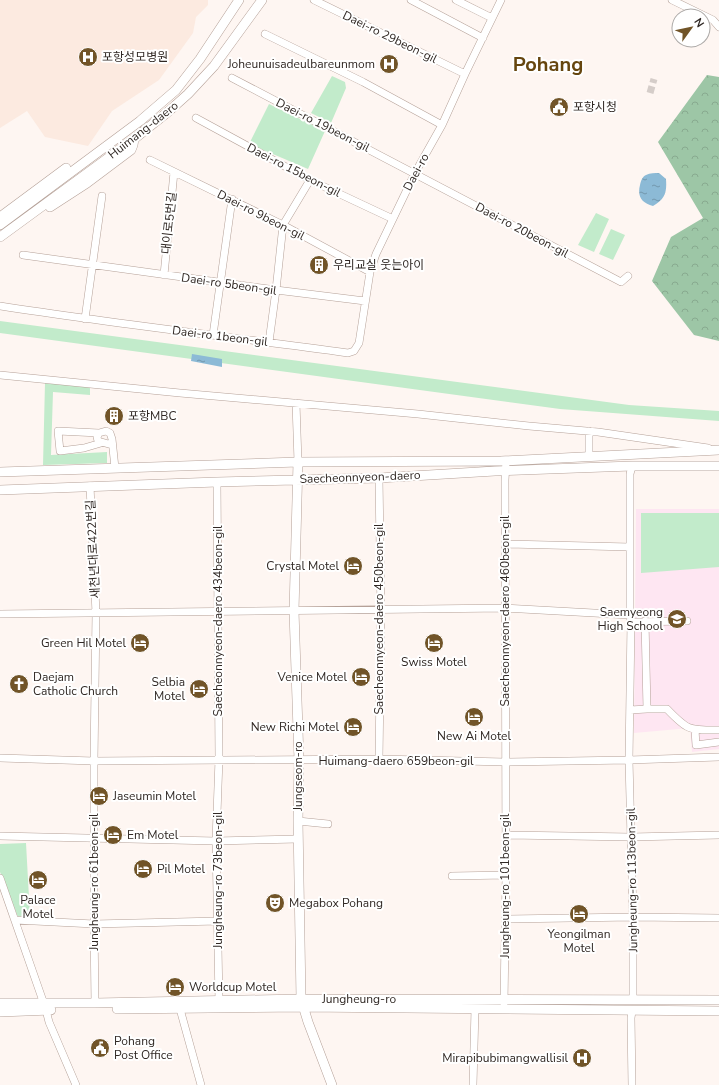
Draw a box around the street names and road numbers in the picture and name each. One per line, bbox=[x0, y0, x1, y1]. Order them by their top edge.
street label: Daei-ro 29beon-gil bbox=[340, 7, 440, 67]
street label: Daei-ro 19beon-gil bbox=[273, 94, 373, 156]
street label: Huimang-daero bbox=[105, 97, 182, 162]
street label: Daei-ro 15beon-gil bbox=[244, 139, 344, 201]
street label: Daei-ro bbox=[399, 150, 433, 194]
street label: Daei-ro 9beon-gil bbox=[215, 186, 308, 244]
street label: 대이로5번길 bbox=[158, 191, 180, 255]
street label: Daei-ro 20beon-gil bbox=[473, 199, 572, 262]
street label: Daei-ro 5beon-gil bbox=[180, 269, 278, 299]
street label: Daei-ro 1beon-gil bbox=[171, 322, 269, 350]
street label: Saecheonnyeon-daero bbox=[299, 467, 421, 487]
street label: 새천년대로422번길 bbox=[82, 499, 104, 599]
street label: Saecheonnyeon-daero 460beon-gil bbox=[497, 515, 513, 707]
street label: Saecheonnyeon-daero 450beon-gil bbox=[371, 523, 387, 715]
street label: Saecheonnyeon-daero 434beon-gil bbox=[210, 525, 226, 717]
street label: Jungseom-ro bbox=[290, 741, 306, 812]
street label: Huimang-daero 659beon-gil bbox=[318, 753, 474, 769]
street label: Jungheung-ro 113beon-gil bbox=[623, 807, 641, 953]
street label: Jungheung-ro 73beon-gil bbox=[210, 811, 226, 950]
street label: Jungheung-ro 61beon-gil bbox=[86, 813, 102, 952]
street label: Jungheung-ro 101beon-gil bbox=[497, 813, 513, 959]
street label: Jungheung-ro bbox=[321, 991, 396, 1007]

